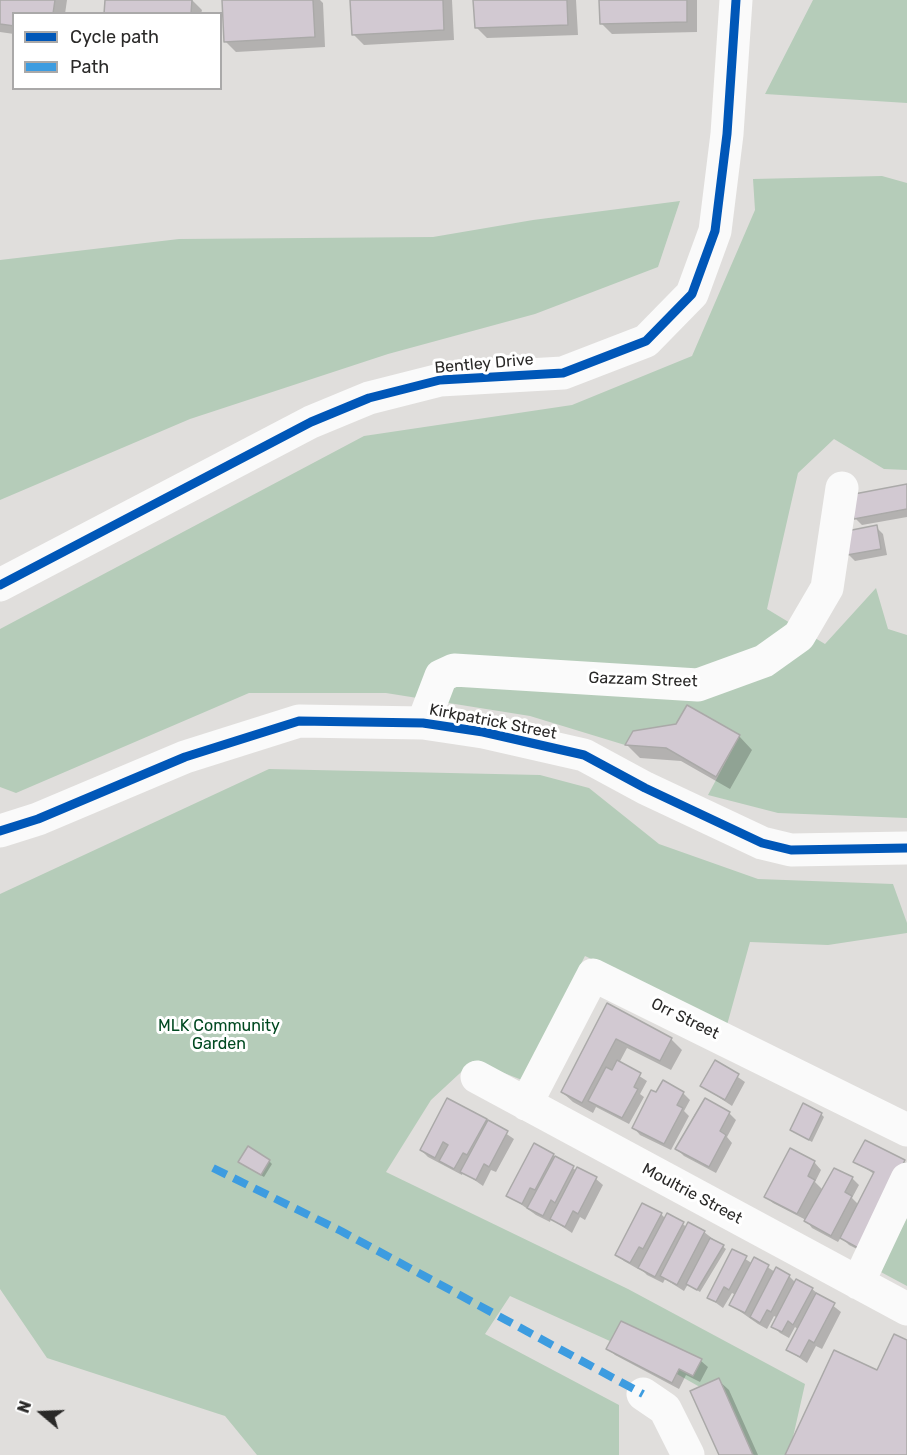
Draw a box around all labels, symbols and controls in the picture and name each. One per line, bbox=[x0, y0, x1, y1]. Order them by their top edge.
legend bbox=[12, 12, 222, 90]
text: Cycle path bbox=[70, 26, 159, 48]
text: Path bbox=[70, 56, 109, 78]
street label: Bentley Drive bbox=[434, 350, 534, 378]
street label: Gazzam Street bbox=[588, 668, 698, 692]
street label: Kirkpatrick Street bbox=[428, 700, 558, 744]
street label: Orr Street bbox=[648, 994, 722, 1044]
park label: MLK Community Garden bbox=[158, 1016, 280, 1054]
street label: Moultrie Street bbox=[639, 1160, 745, 1228]
north arrow bbox=[12, 1383, 72, 1443]
text: N bbox=[14, 1398, 35, 1416]

